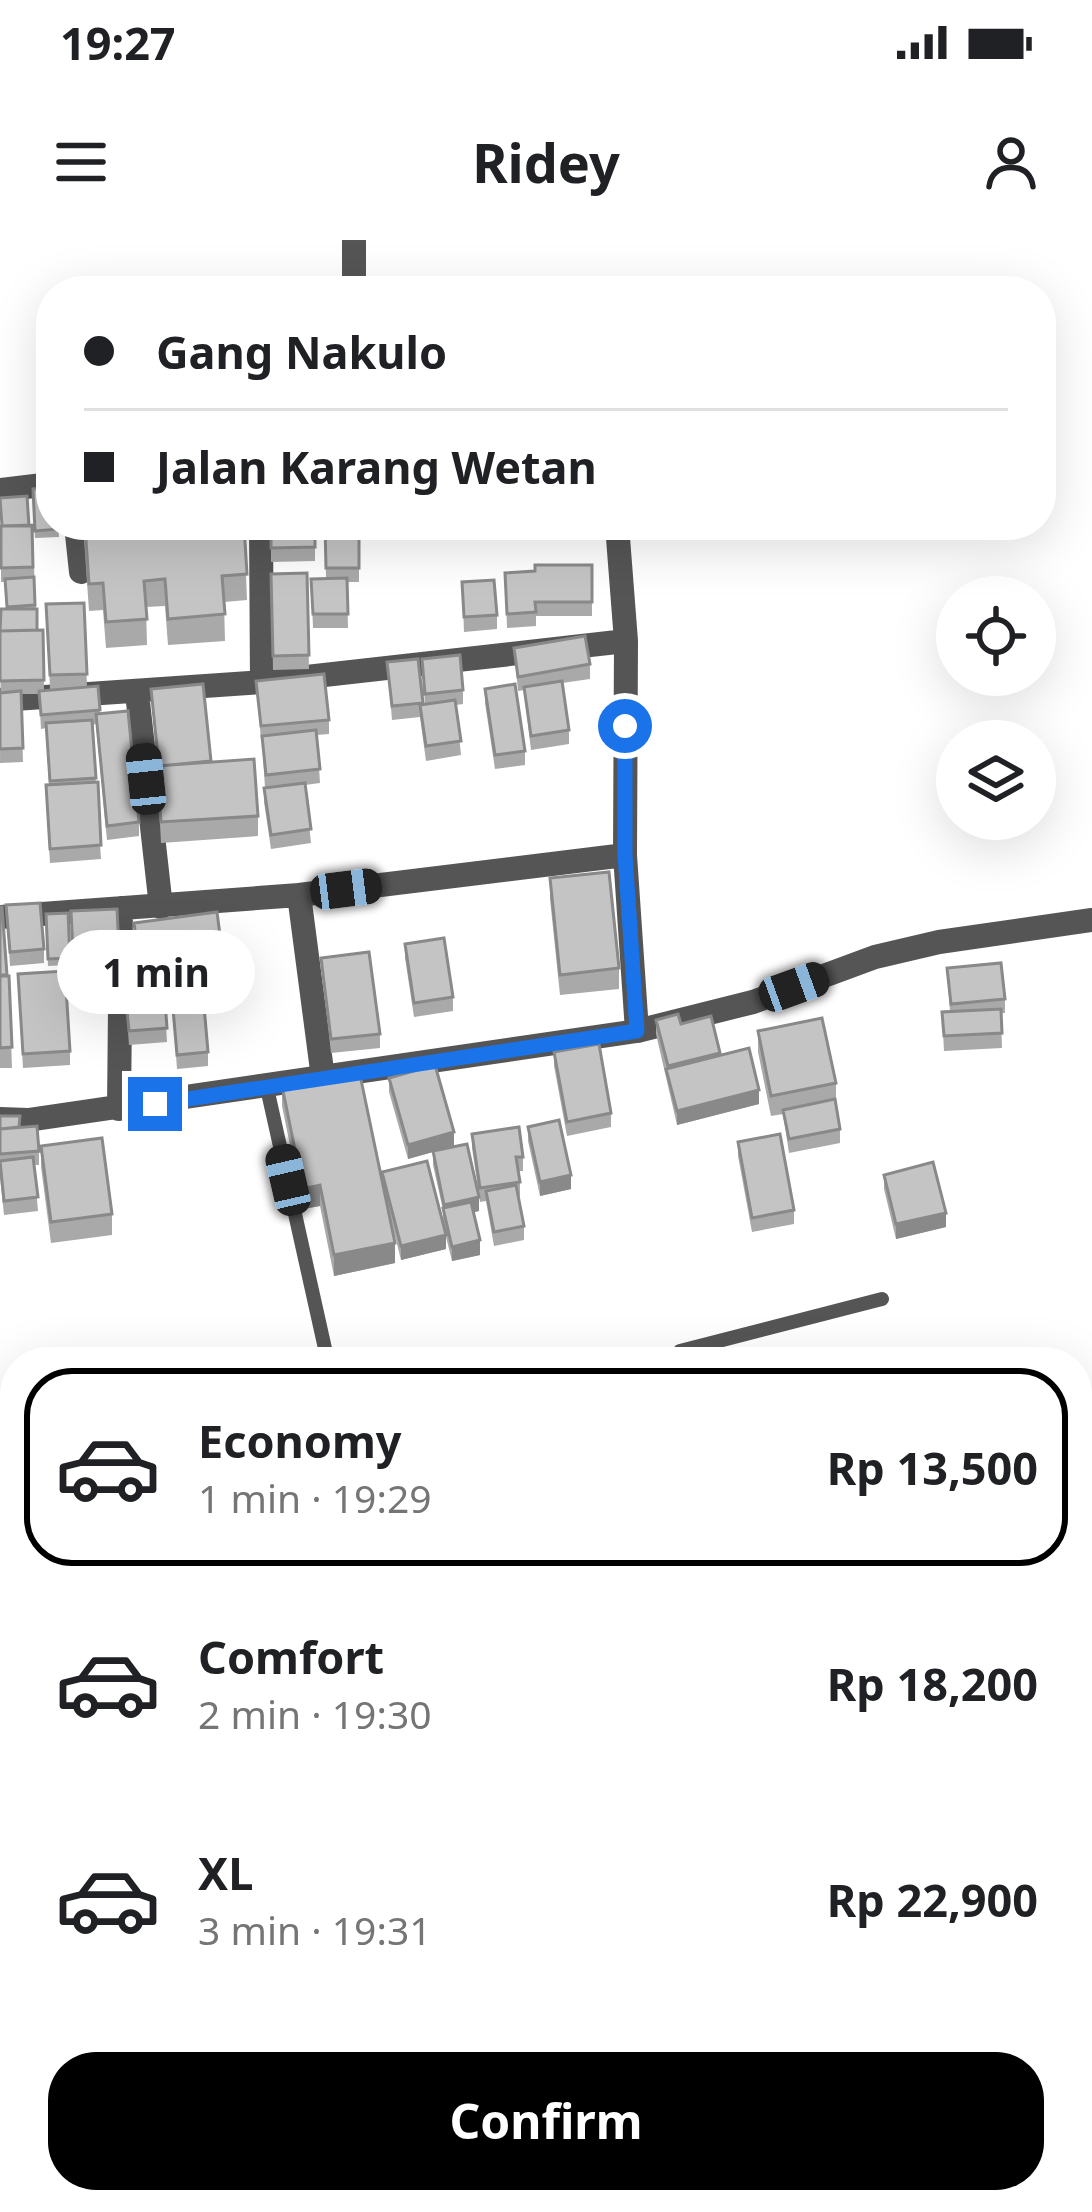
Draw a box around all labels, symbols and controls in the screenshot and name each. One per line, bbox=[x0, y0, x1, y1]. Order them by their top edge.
text: 19:27 bbox=[60, 12, 176, 73]
text: Ridey bbox=[472, 125, 620, 199]
icon: menu bbox=[48, 129, 114, 195]
icon: person bbox=[978, 129, 1044, 195]
text: Gang Nakulo bbox=[156, 321, 447, 382]
text: Jalan Karang Wetan bbox=[156, 436, 597, 497]
map controls bbox=[936, 576, 1056, 840]
button: locate bbox=[936, 576, 1056, 696]
route start bbox=[598, 699, 652, 753]
button: layers bbox=[936, 720, 1056, 840]
car bbox=[124, 741, 168, 817]
car bbox=[308, 867, 384, 911]
callout: 1 min bbox=[56, 930, 254, 1014]
text: 1 min bbox=[102, 945, 210, 998]
car bbox=[754, 958, 834, 1016]
route end bbox=[128, 1077, 182, 1131]
car bbox=[262, 1141, 314, 1219]
text: Economy bbox=[198, 1410, 402, 1471]
icon: car bbox=[54, 1413, 162, 1521]
text: Rp 13,500 bbox=[827, 1437, 1038, 1498]
text: 1 min · 19:29 bbox=[198, 1471, 432, 1524]
text: Comfort bbox=[198, 1626, 384, 1687]
icon: car bbox=[54, 1629, 162, 1737]
text: Rp 18,200 bbox=[827, 1653, 1038, 1714]
text: 2 min · 19:30 bbox=[198, 1687, 432, 1740]
text: XL bbox=[198, 1842, 253, 1903]
icon: car bbox=[54, 1845, 162, 1953]
text: Rp 22,900 bbox=[827, 1869, 1038, 1930]
text: 3 min · 19:31 bbox=[198, 1903, 432, 1956]
button: Confirm bbox=[48, 2052, 1044, 2190]

